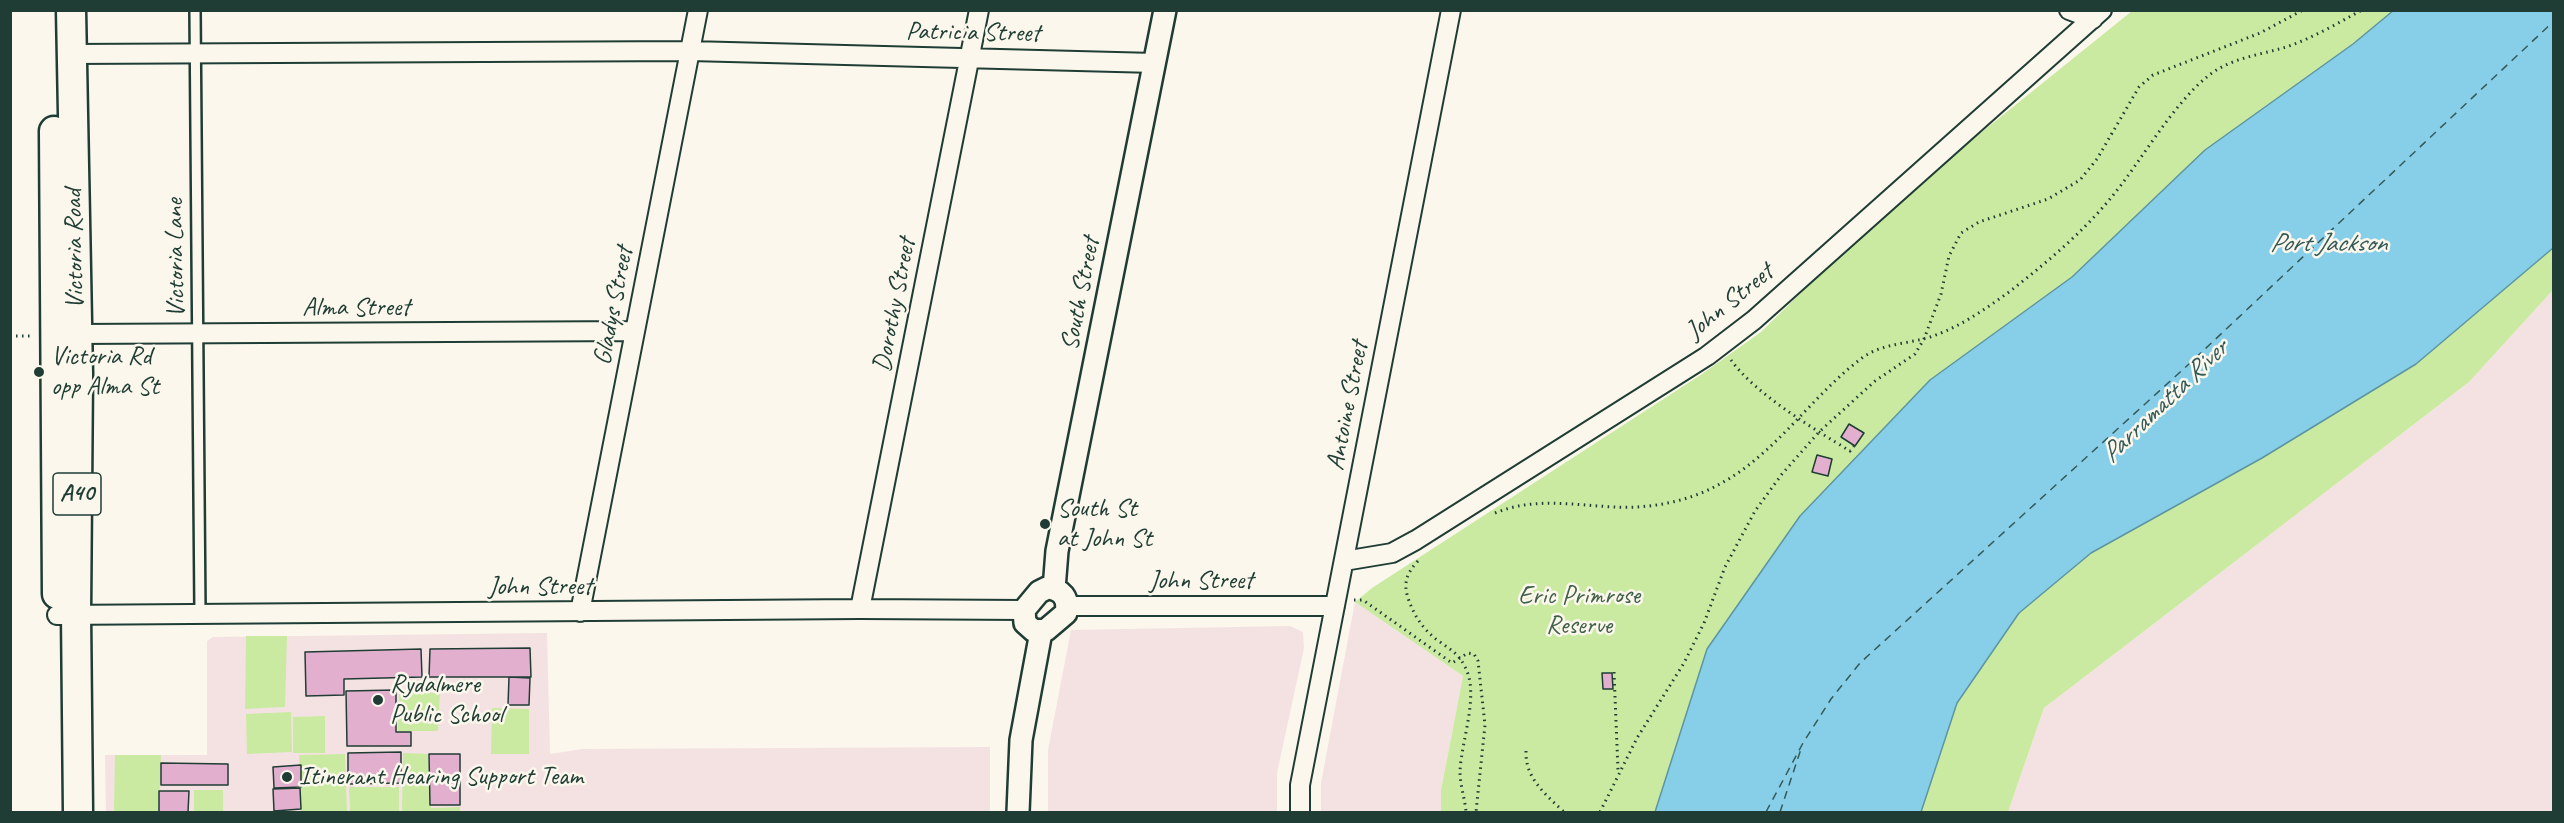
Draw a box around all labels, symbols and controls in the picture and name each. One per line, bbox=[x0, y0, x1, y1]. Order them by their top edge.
street label: Patricia Street bbox=[906, 16, 1040, 50]
street label: Victoria Road bbox=[58, 189, 92, 309]
street label: Victoria Lane bbox=[159, 198, 193, 318]
water label: Port Jackson bbox=[2270, 228, 2386, 260]
street label: South Street bbox=[1055, 235, 1107, 353]
street label: Dorothy Street bbox=[867, 236, 923, 374]
street label: Gladys Street bbox=[587, 244, 641, 368]
street label: John Street bbox=[1680, 257, 1780, 347]
street label: Alma Street bbox=[302, 292, 410, 324]
water label: Parramatta River bbox=[2095, 334, 2235, 470]
street label: Antoine Street bbox=[1320, 339, 1376, 473]
place label: Victoria Rd opp Alma St bbox=[51, 341, 159, 402]
marker: Victoria Rd opp Alma St bbox=[32, 365, 46, 379]
road number: A40 bbox=[53, 473, 101, 515]
place label: South St at John St bbox=[1057, 493, 1152, 554]
marker: South St at John St bbox=[1038, 517, 1052, 531]
street label: John Street bbox=[1149, 565, 1253, 597]
street label: John Street bbox=[488, 571, 592, 603]
park label: Eric Primrose Reserve bbox=[1518, 580, 1640, 642]
place label: Rydalmere Public School bbox=[390, 669, 503, 730]
marker: Rydalmere Public School bbox=[371, 693, 385, 707]
place label: Itinerant Hearing Support Team bbox=[299, 761, 583, 793]
marker: Itinerant Hearing Support Team bbox=[280, 770, 294, 784]

